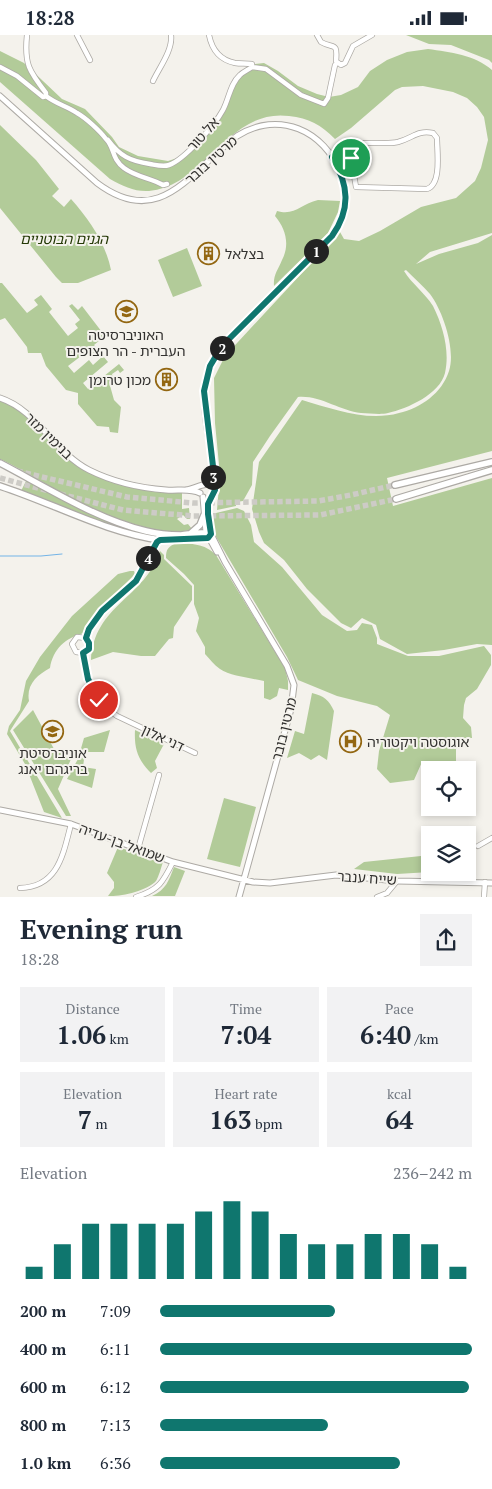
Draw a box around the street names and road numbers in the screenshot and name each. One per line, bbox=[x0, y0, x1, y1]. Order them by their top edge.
street label: אל טור bbox=[182, 112, 223, 155]
street label: מרטין בובר bbox=[180, 131, 241, 188]
street label: בנימין מזר bbox=[21, 408, 77, 463]
street label: מרטין בובר bbox=[267, 695, 301, 762]
street label: דני אלון bbox=[139, 719, 188, 756]
street label: שמואל בן-עדיה bbox=[77, 818, 168, 867]
street label: שייח ענבר bbox=[337, 866, 397, 889]

